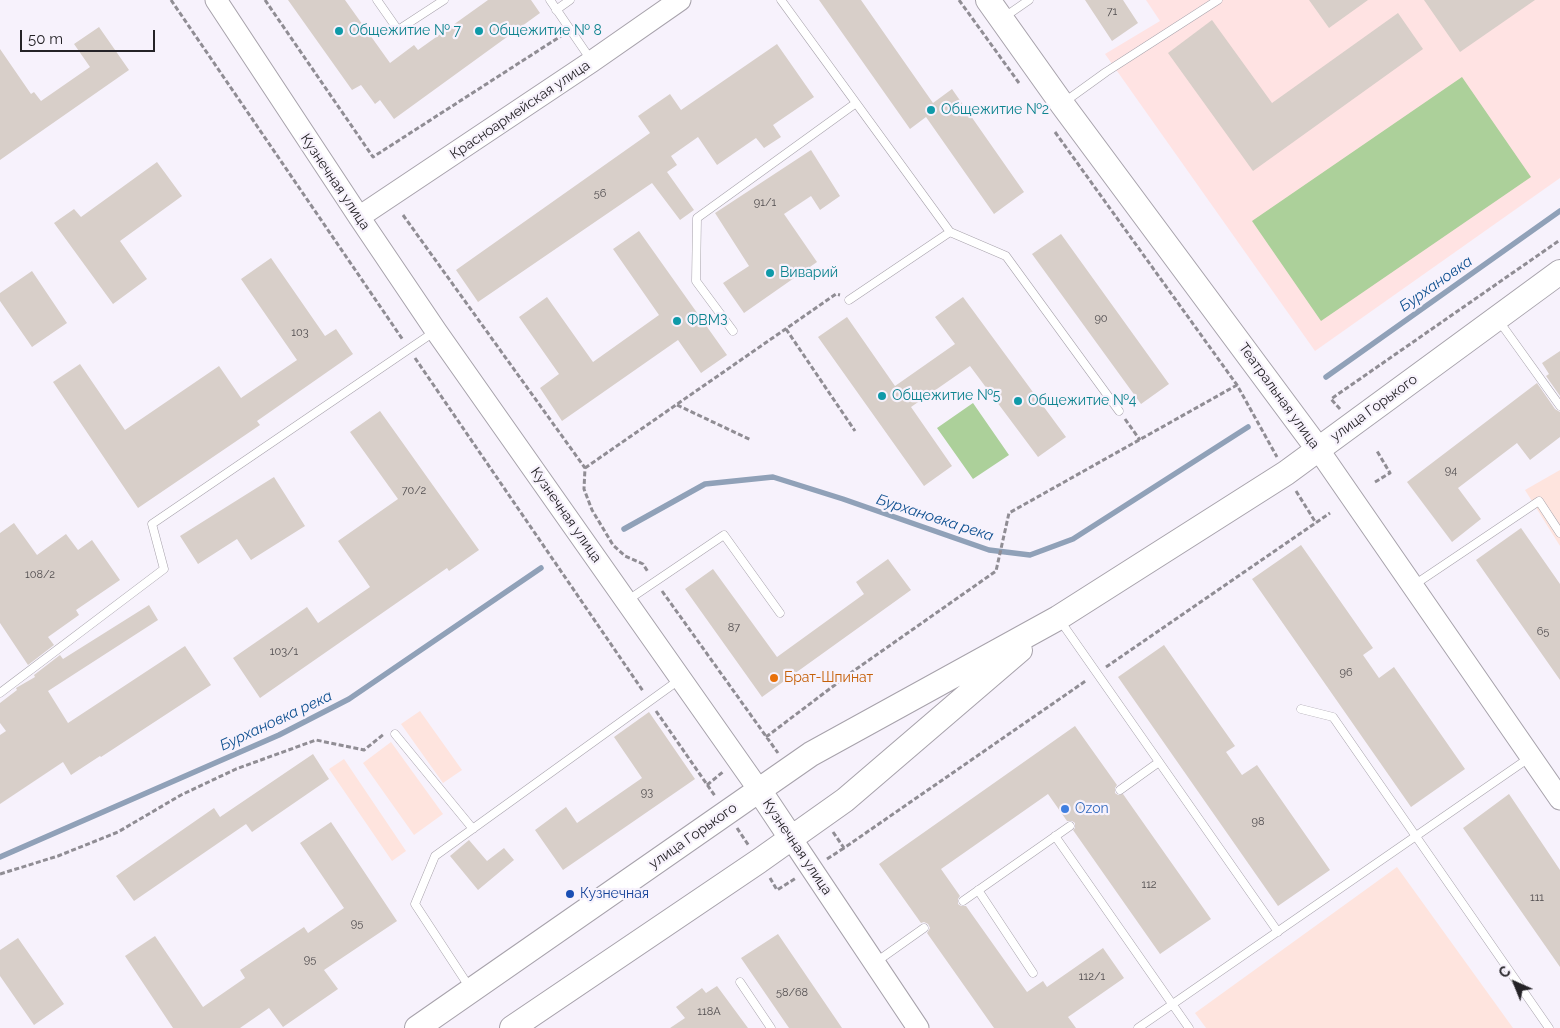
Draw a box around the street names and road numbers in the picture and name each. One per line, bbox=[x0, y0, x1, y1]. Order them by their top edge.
street label: Красноармейская улица bbox=[447, 57, 593, 163]
street label: Кузнечная улица bbox=[297, 131, 373, 233]
street label: Театральная улица bbox=[1235, 340, 1323, 452]
street label: улица Горького bbox=[1327, 371, 1421, 445]
street label: Кузнечная улица bbox=[527, 464, 605, 566]
street label: Кузнечная улица bbox=[759, 796, 835, 898]
street label: улица Горького bbox=[646, 799, 740, 873]

